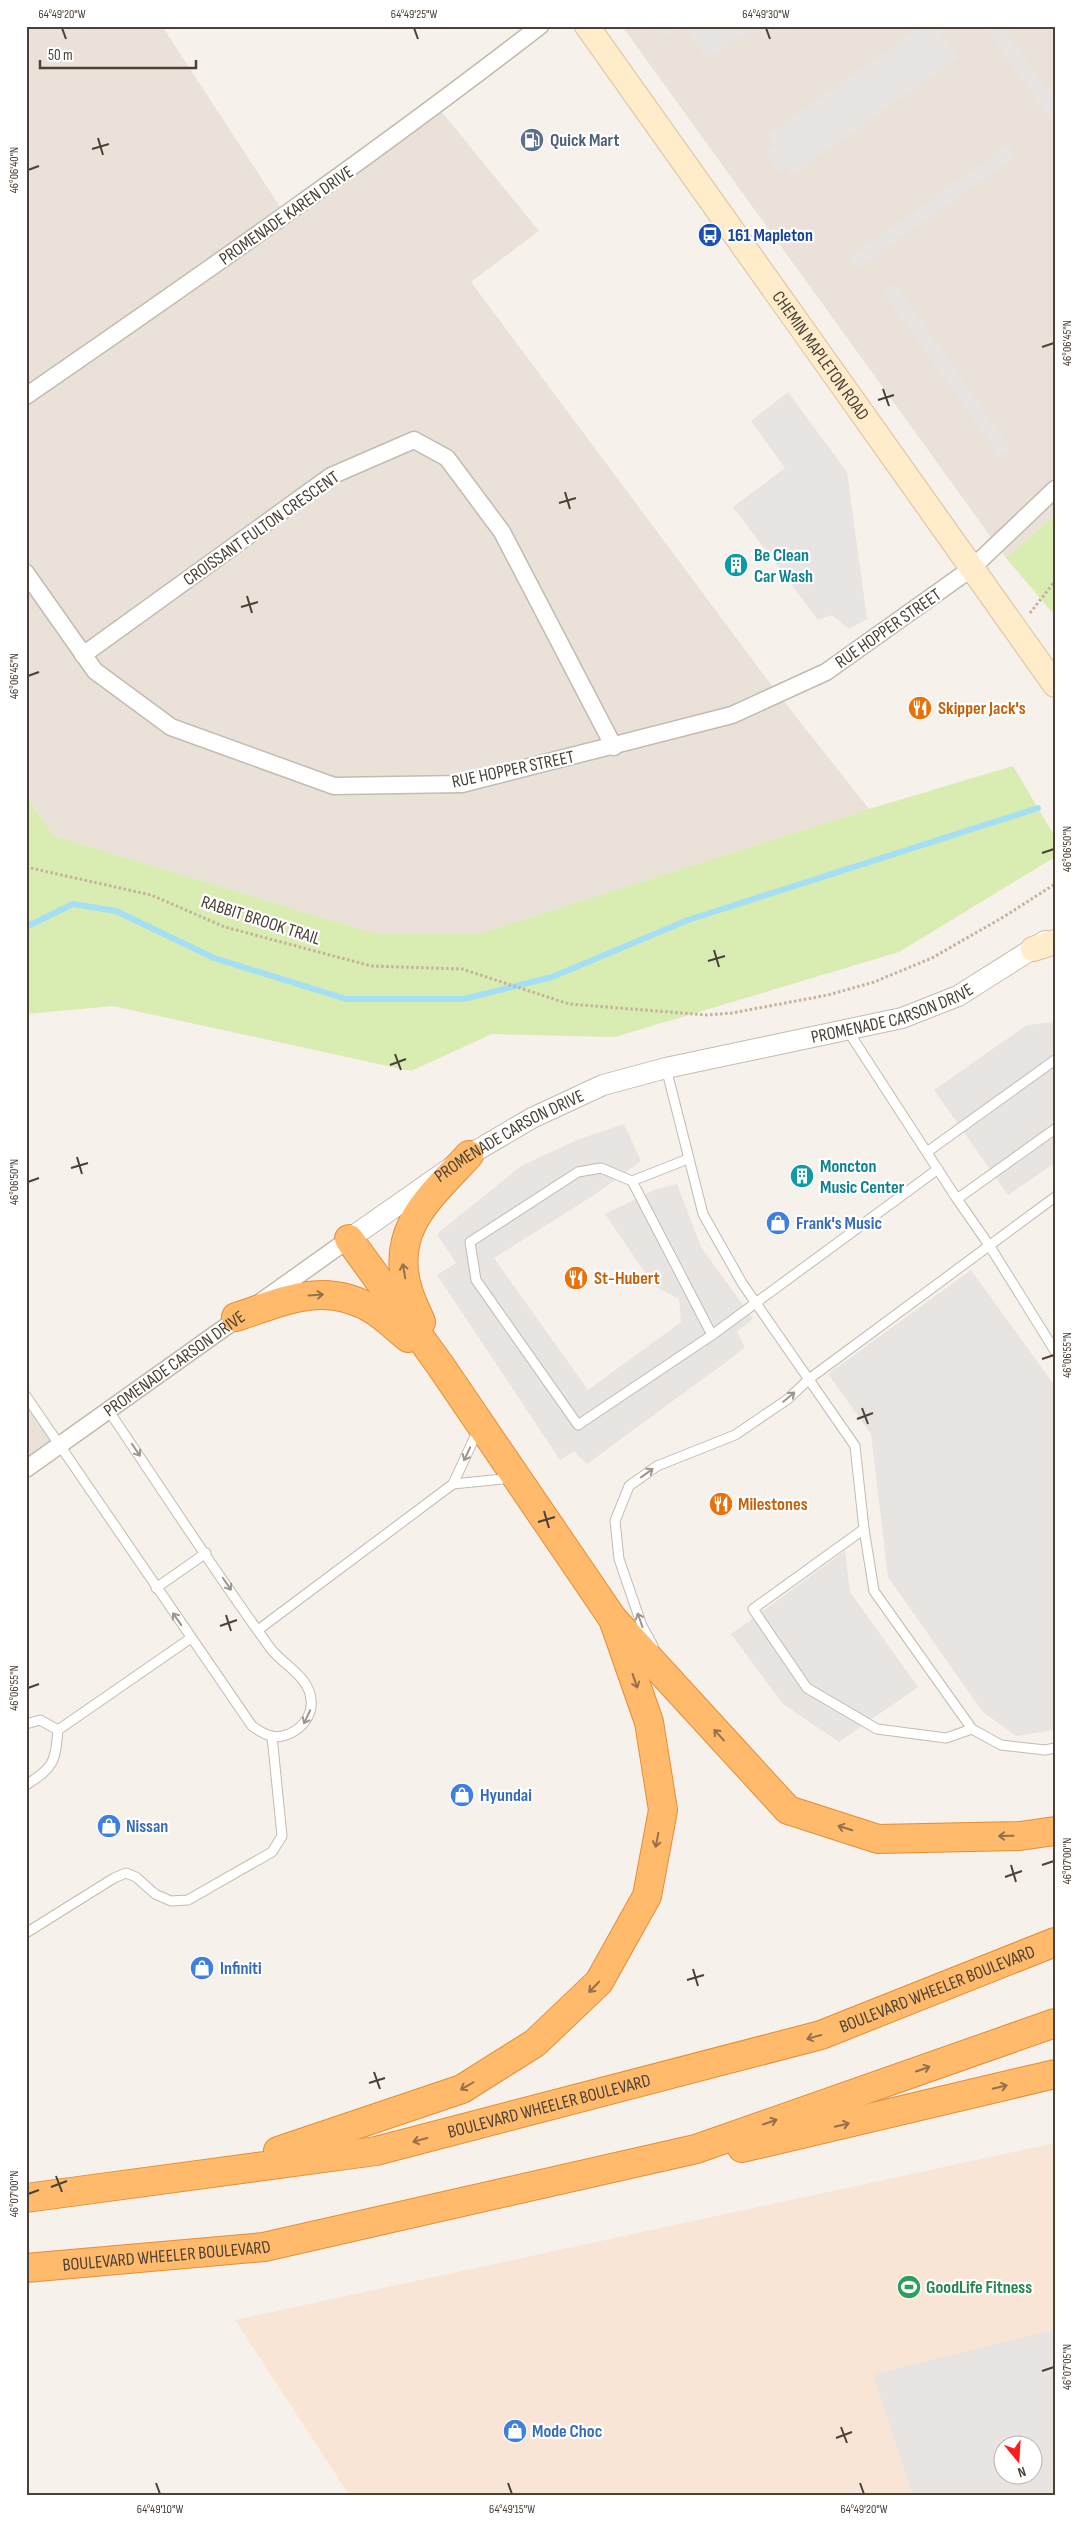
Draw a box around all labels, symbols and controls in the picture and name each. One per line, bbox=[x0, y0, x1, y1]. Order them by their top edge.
text: 64°49'20"W bbox=[38, 7, 86, 22]
text: 64°49'25"W bbox=[391, 7, 438, 22]
text: 64°49'30"W bbox=[742, 7, 790, 22]
scale bar bbox=[40, 38, 196, 70]
text: 50 m bbox=[48, 46, 73, 65]
fuel station icon: Quick Mart bbox=[519, 127, 545, 153]
place label: Quick Mart bbox=[550, 130, 619, 151]
text: 46°06'40"N bbox=[7, 147, 22, 193]
street label: PROMENADE KAREN DRIVE bbox=[215, 161, 357, 270]
bus stop icon: 161 Mapleton bbox=[697, 222, 723, 248]
place label: 161 Mapleton bbox=[728, 225, 813, 246]
street label: CHEMIN MAPLETON ROAD bbox=[768, 287, 873, 424]
text: 46°06'45"N bbox=[1060, 320, 1075, 366]
street label: CROISSANT FULTON CRESCENT bbox=[179, 467, 343, 590]
place label: Be Clean Car Wash bbox=[754, 545, 813, 587]
building icon: Be Clean Car Wash bbox=[723, 552, 749, 578]
street label: RUE HOPPER STREET bbox=[831, 584, 945, 673]
text: 46°06'45"N bbox=[7, 653, 22, 699]
restaurant icon: Skipper Jack's bbox=[907, 695, 933, 721]
place label: Skipper Jack's bbox=[938, 698, 1026, 719]
street label: RUE HOPPER STREET bbox=[450, 746, 576, 793]
text: 46°06'50"N bbox=[1060, 826, 1075, 872]
street label: RABBIT BROOK TRAIL bbox=[199, 891, 323, 950]
street label: PROMENADE CARSON DRIVE bbox=[809, 979, 977, 1048]
street label: PROMENADE CARSON DRIVE bbox=[431, 1085, 587, 1187]
place label: Moncton Music Center bbox=[820, 1156, 905, 1198]
text: 46°06'50"N bbox=[7, 1159, 22, 1205]
building icon: Moncton Music Center bbox=[789, 1163, 815, 1189]
shop icon: Frank's Music bbox=[765, 1210, 791, 1236]
place label: Frank's Music bbox=[796, 1213, 882, 1234]
one-way arrow bbox=[399, 1263, 409, 1279]
restaurant icon: St-Hubert bbox=[563, 1265, 589, 1291]
place label: St-Hubert bbox=[594, 1268, 660, 1289]
one-way arrow bbox=[308, 1290, 324, 1299]
street label: PROMENADE CARSON DRIVE bbox=[100, 1306, 249, 1421]
text: 46°06'55"N bbox=[1060, 1332, 1075, 1378]
one-way arrow bbox=[782, 1392, 795, 1403]
one-way arrow bbox=[131, 1443, 141, 1457]
one-way arrow bbox=[462, 1447, 472, 1462]
one-way arrow bbox=[639, 1468, 653, 1479]
restaurant icon: Milestones bbox=[708, 1491, 734, 1517]
place label: Milestones bbox=[738, 1494, 808, 1515]
one-way arrow bbox=[222, 1577, 232, 1591]
one-way arrow bbox=[172, 1612, 182, 1626]
one-way arrow bbox=[635, 1613, 644, 1629]
text: 46°06'55"N bbox=[7, 1665, 22, 1711]
one-way arrow bbox=[630, 1673, 640, 1689]
one-way arrow bbox=[302, 1709, 312, 1724]
one-way arrow bbox=[713, 1728, 725, 1741]
shop icon: Hyundai bbox=[449, 1782, 475, 1808]
place label: Hyundai bbox=[480, 1785, 532, 1806]
shop icon: Nissan bbox=[96, 1813, 122, 1839]
place label: Nissan bbox=[126, 1816, 168, 1837]
one-way arrow bbox=[838, 1823, 854, 1833]
one-way arrow bbox=[652, 1831, 662, 1847]
one-way arrow bbox=[999, 1831, 1015, 1841]
text: 46°07'00"N bbox=[1060, 1838, 1075, 1884]
street label: BOULEVARD WHEELER BOULEVARD bbox=[836, 1941, 1038, 2038]
shop icon: Infiniti bbox=[189, 1955, 215, 1981]
place label: Infiniti bbox=[220, 1958, 262, 1979]
one-way arrow bbox=[588, 1980, 600, 1993]
one-way arrow bbox=[806, 2033, 822, 2042]
one-way arrow bbox=[915, 2064, 930, 2073]
street label: BOULEVARD WHEELER BOULEVARD bbox=[446, 2070, 653, 2143]
one-way arrow bbox=[459, 2081, 474, 2091]
one-way arrow bbox=[991, 2082, 1007, 2091]
one-way arrow bbox=[762, 2117, 778, 2127]
one-way arrow bbox=[833, 2120, 849, 2129]
one-way arrow bbox=[412, 2136, 428, 2145]
text: 46°07'00"N bbox=[7, 2171, 22, 2217]
street label: BOULEVARD WHEELER BOULEVARD bbox=[62, 2236, 273, 2276]
sports icon: GoodLife Fitness bbox=[896, 2274, 922, 2300]
place label: GoodLife Fitness bbox=[926, 2277, 1032, 2298]
text: 46°07'05"N bbox=[1060, 2344, 1075, 2390]
shop icon: Mode Choc bbox=[502, 2418, 528, 2444]
place label: Mode Choc bbox=[532, 2421, 602, 2442]
north arrow bbox=[994, 2434, 1044, 2484]
text: N bbox=[1016, 2463, 1028, 2481]
text: 64°49'10"W bbox=[137, 2502, 183, 2517]
text: 64°49'15"W bbox=[489, 2502, 535, 2517]
text: 64°49'20"W bbox=[840, 2502, 888, 2517]

